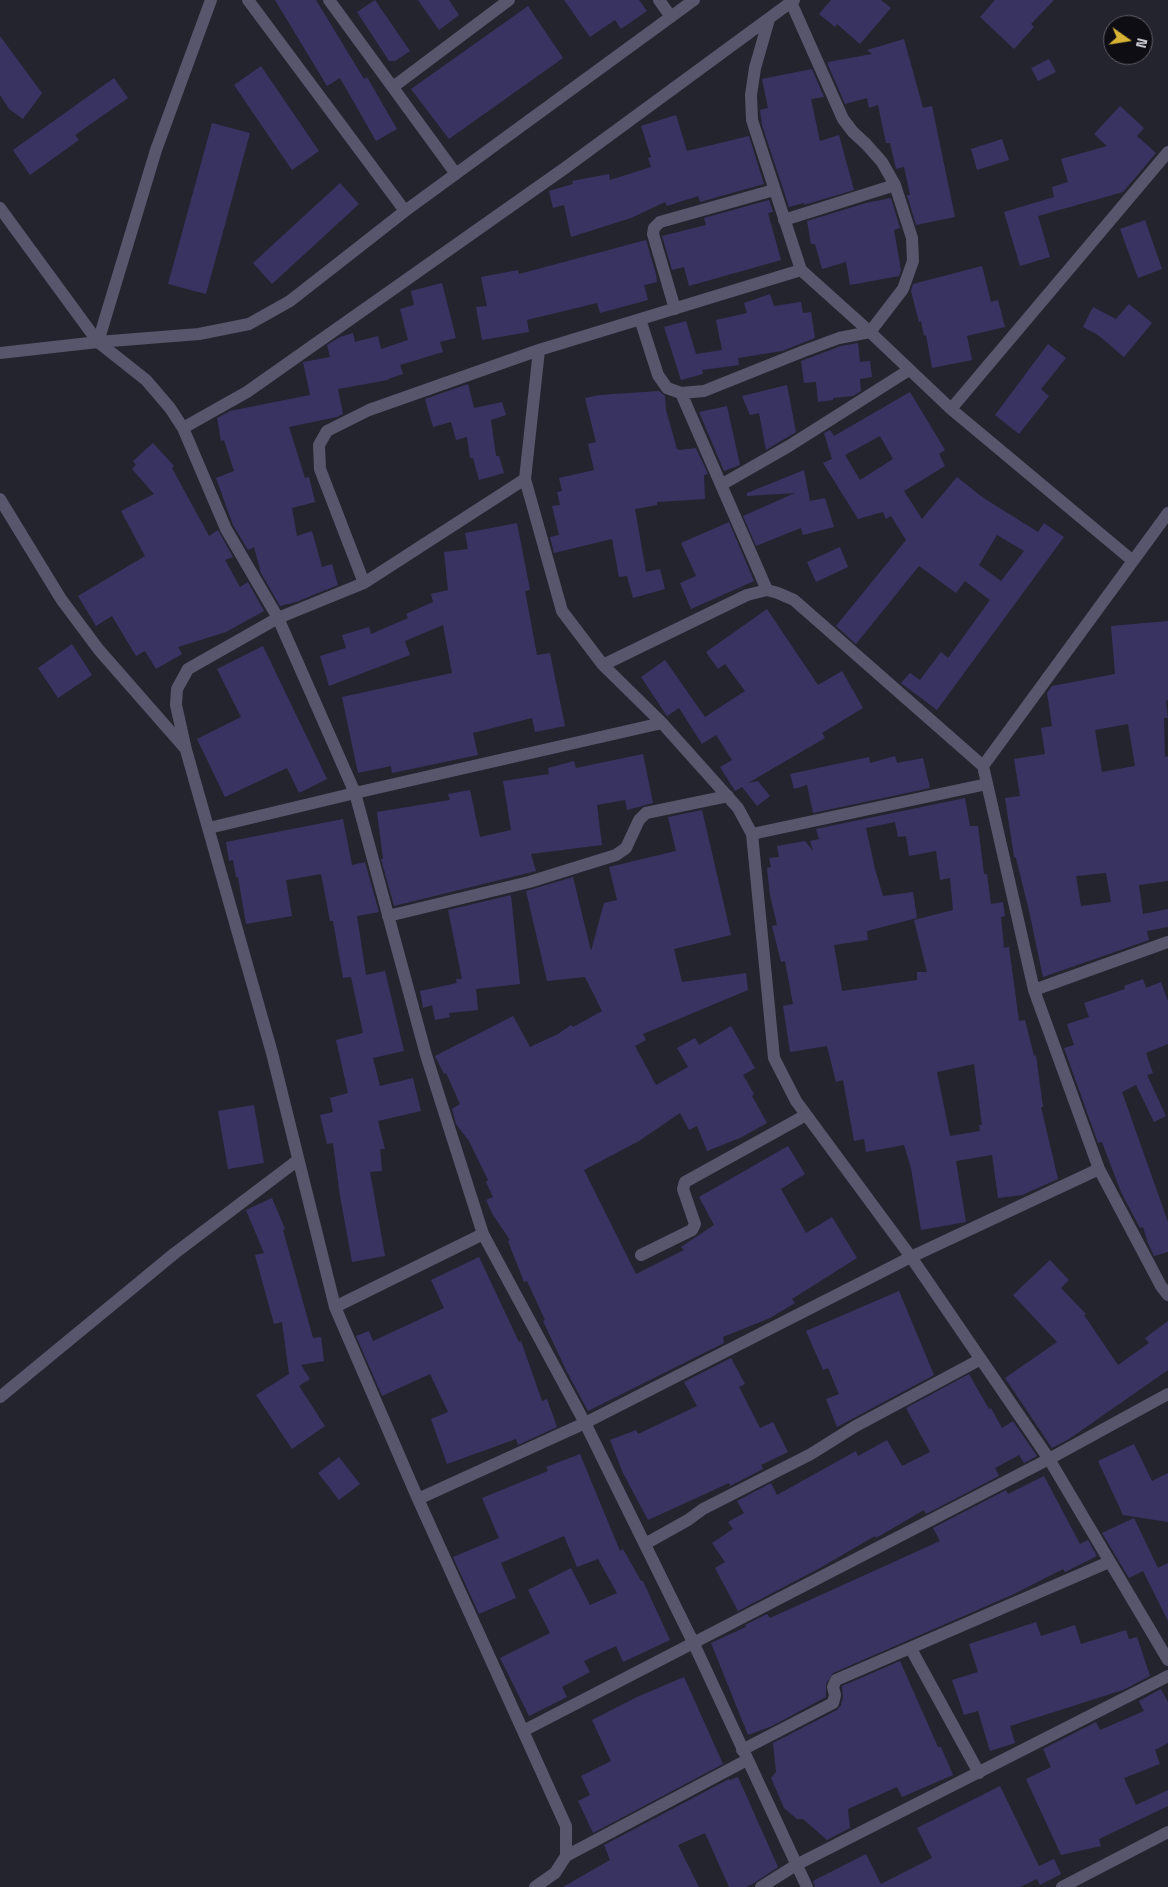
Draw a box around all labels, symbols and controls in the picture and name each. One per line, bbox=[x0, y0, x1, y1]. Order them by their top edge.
north arrow bbox=[1103, 15, 1153, 65]
text: N bbox=[1132, 37, 1151, 50]

